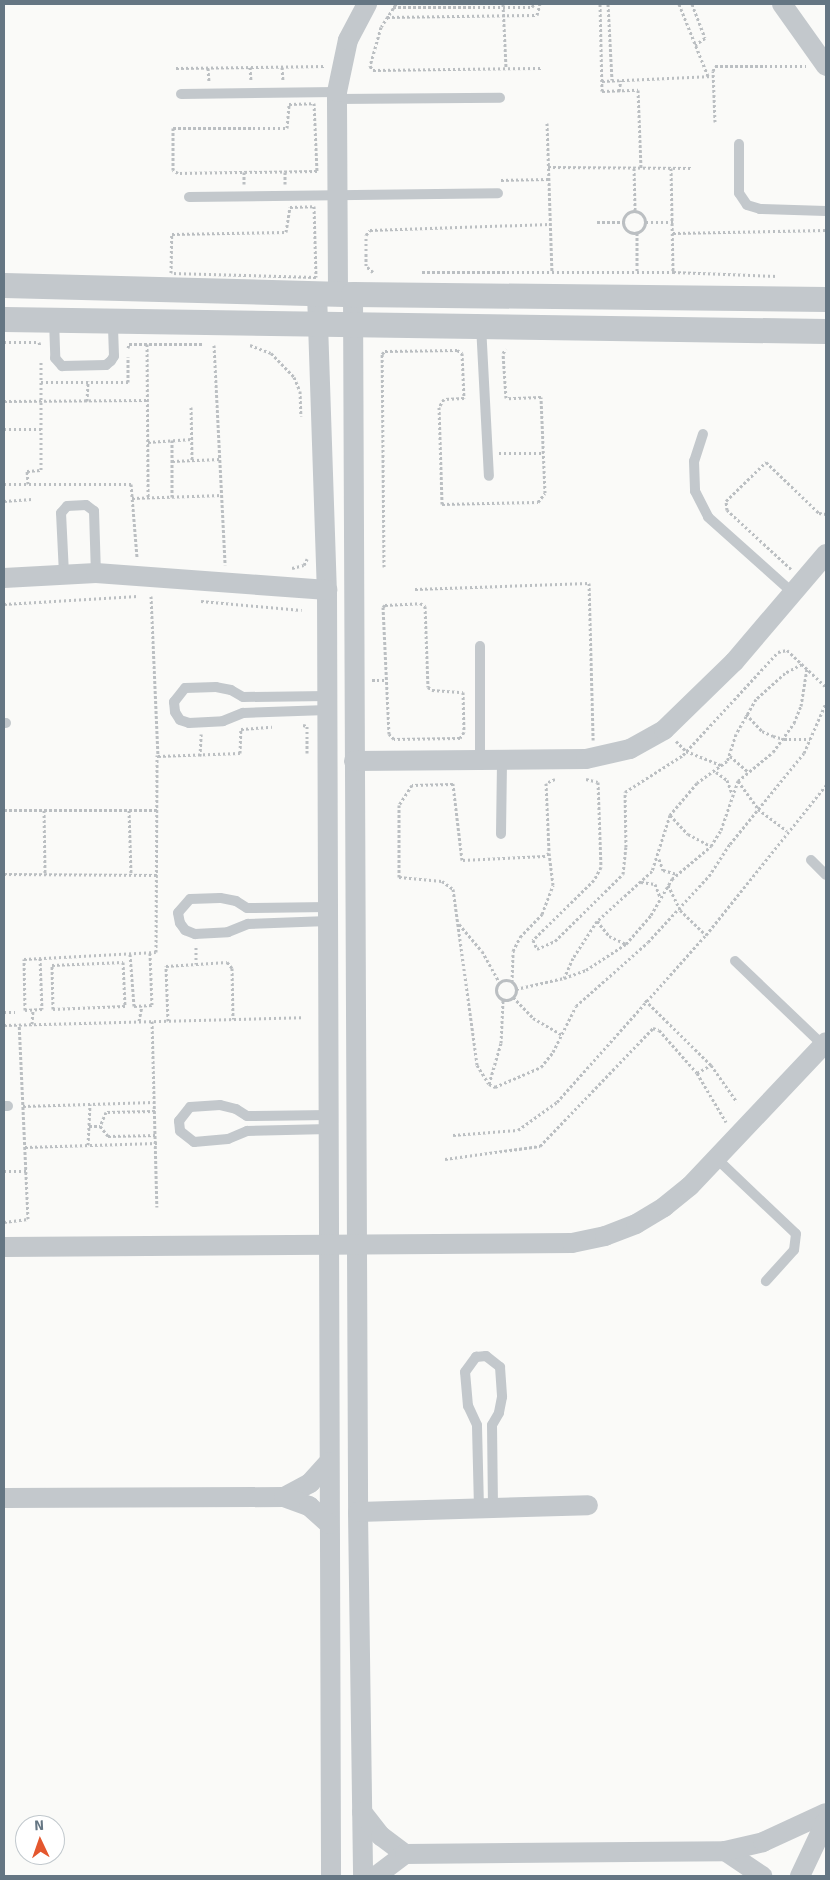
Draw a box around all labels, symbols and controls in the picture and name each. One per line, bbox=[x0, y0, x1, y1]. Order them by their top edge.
north arrow bbox=[15, 1815, 65, 1865]
text: N bbox=[34, 1817, 45, 1834]

